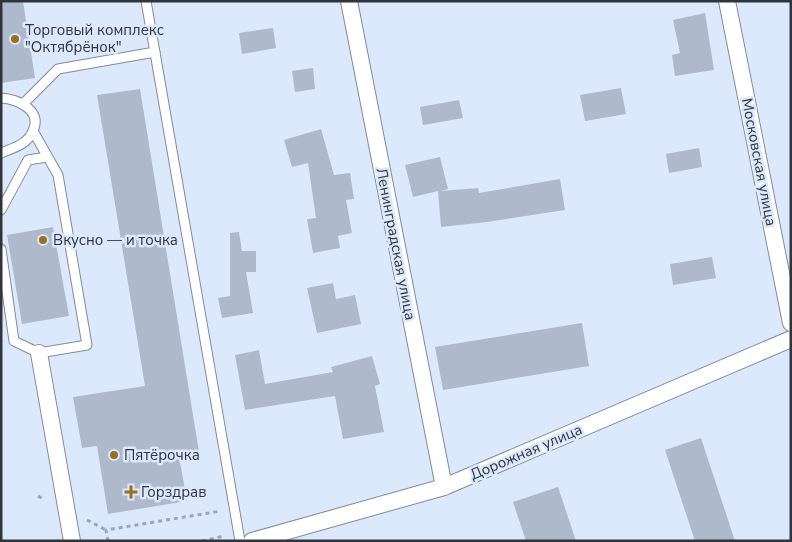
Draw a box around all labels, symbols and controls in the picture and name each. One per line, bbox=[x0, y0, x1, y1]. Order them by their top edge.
place label: Торговый комплекс "Октябрёнок" bbox=[25, 20, 164, 57]
marker: Торговый комплекс "Октябрёнок" bbox=[9, 33, 21, 45]
street label: Московская улица bbox=[737, 96, 781, 228]
street label: Ленинградская улица bbox=[371, 166, 421, 322]
place label: Вкусно — и точка bbox=[53, 230, 178, 250]
marker: Вкусно — и точка bbox=[37, 234, 49, 246]
street label: Дорожная улица bbox=[467, 419, 585, 485]
place label: Пятёрочка bbox=[124, 445, 200, 465]
marker: Пятёрочка bbox=[108, 449, 120, 461]
place label: Горздрав bbox=[141, 482, 206, 502]
marker: Горздрав bbox=[125, 486, 137, 498]

